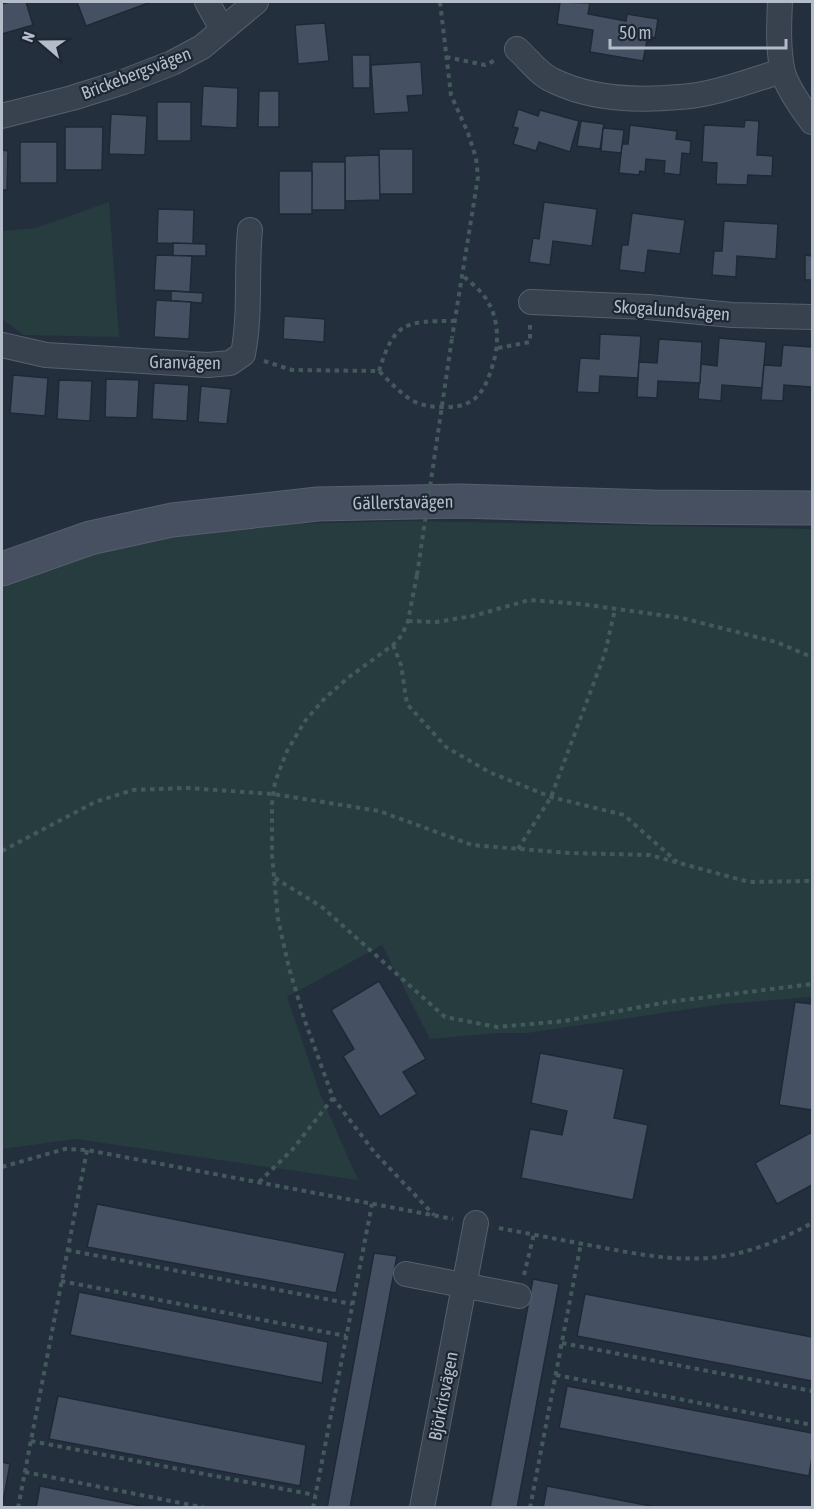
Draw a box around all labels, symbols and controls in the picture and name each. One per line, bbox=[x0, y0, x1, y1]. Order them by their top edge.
north arrow bbox=[12, 12, 72, 72]
scale bar bbox=[610, 12, 786, 50]
text: 50 m bbox=[619, 22, 651, 43]
text: N bbox=[18, 29, 38, 44]
street label: Brickebergsvägen bbox=[78, 42, 194, 104]
street label: Skogalundsvägen bbox=[613, 295, 731, 325]
street label: Granvägen bbox=[149, 351, 221, 373]
street label: Gällerstavägen bbox=[353, 491, 453, 513]
street label: Björkrisvägen bbox=[424, 1350, 462, 1442]

